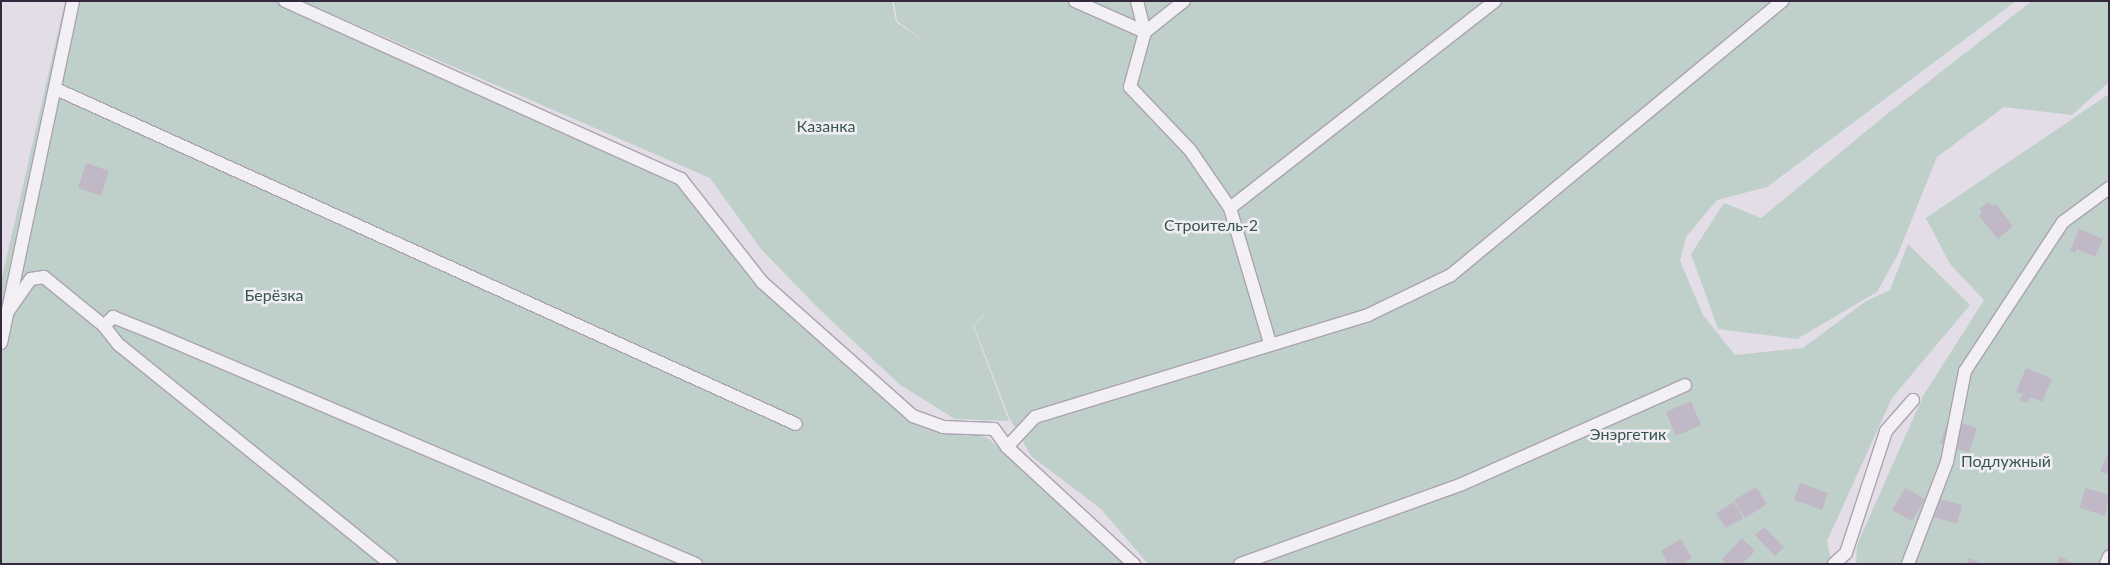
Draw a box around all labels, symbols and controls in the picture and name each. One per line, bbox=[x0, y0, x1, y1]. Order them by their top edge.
park label: Казанка bbox=[797, 116, 855, 136]
park label: Строитель-2 bbox=[1164, 215, 1258, 235]
park label: Берёзка bbox=[244, 285, 304, 305]
park label: Энэргетик bbox=[1590, 424, 1666, 444]
park label: Подлужный bbox=[1961, 451, 2051, 471]

